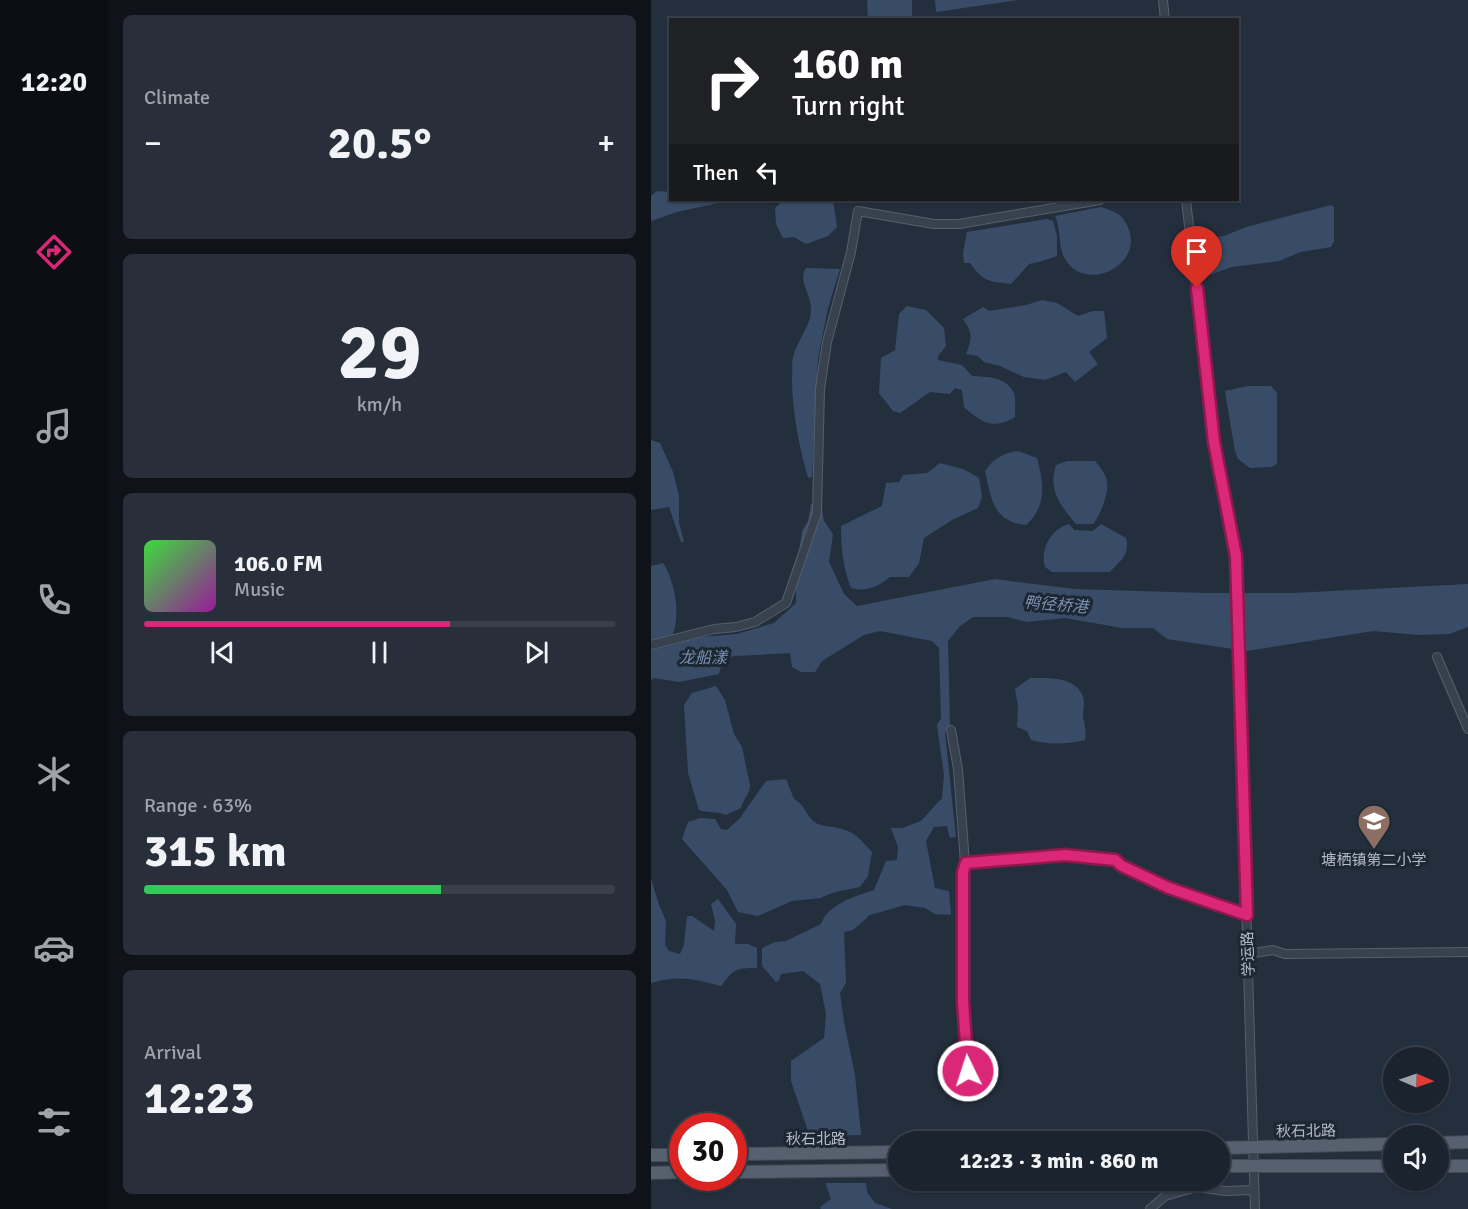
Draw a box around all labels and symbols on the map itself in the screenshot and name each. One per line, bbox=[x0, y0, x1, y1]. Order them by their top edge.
pin bbox=[1171, 226, 1222, 288]
water label: 鸭径桥港 bbox=[1023, 592, 1091, 618]
water label: 龙船漾 bbox=[679, 648, 729, 668]
school or university icon: 塘栖镇第二小学 bbox=[1356, 803, 1392, 850]
place label: 塘栖镇第二小学 bbox=[1321, 851, 1427, 869]
street label: 学运路 bbox=[1238, 931, 1258, 977]
position arrow bbox=[936, 1039, 1000, 1103]
north arrow bbox=[1383, 1047, 1449, 1113]
speed limit sign: 30 bbox=[669, 1113, 747, 1191]
street label: 秋石北路 bbox=[1276, 1121, 1336, 1141]
street label: 秋石北路 bbox=[786, 1130, 846, 1148]

